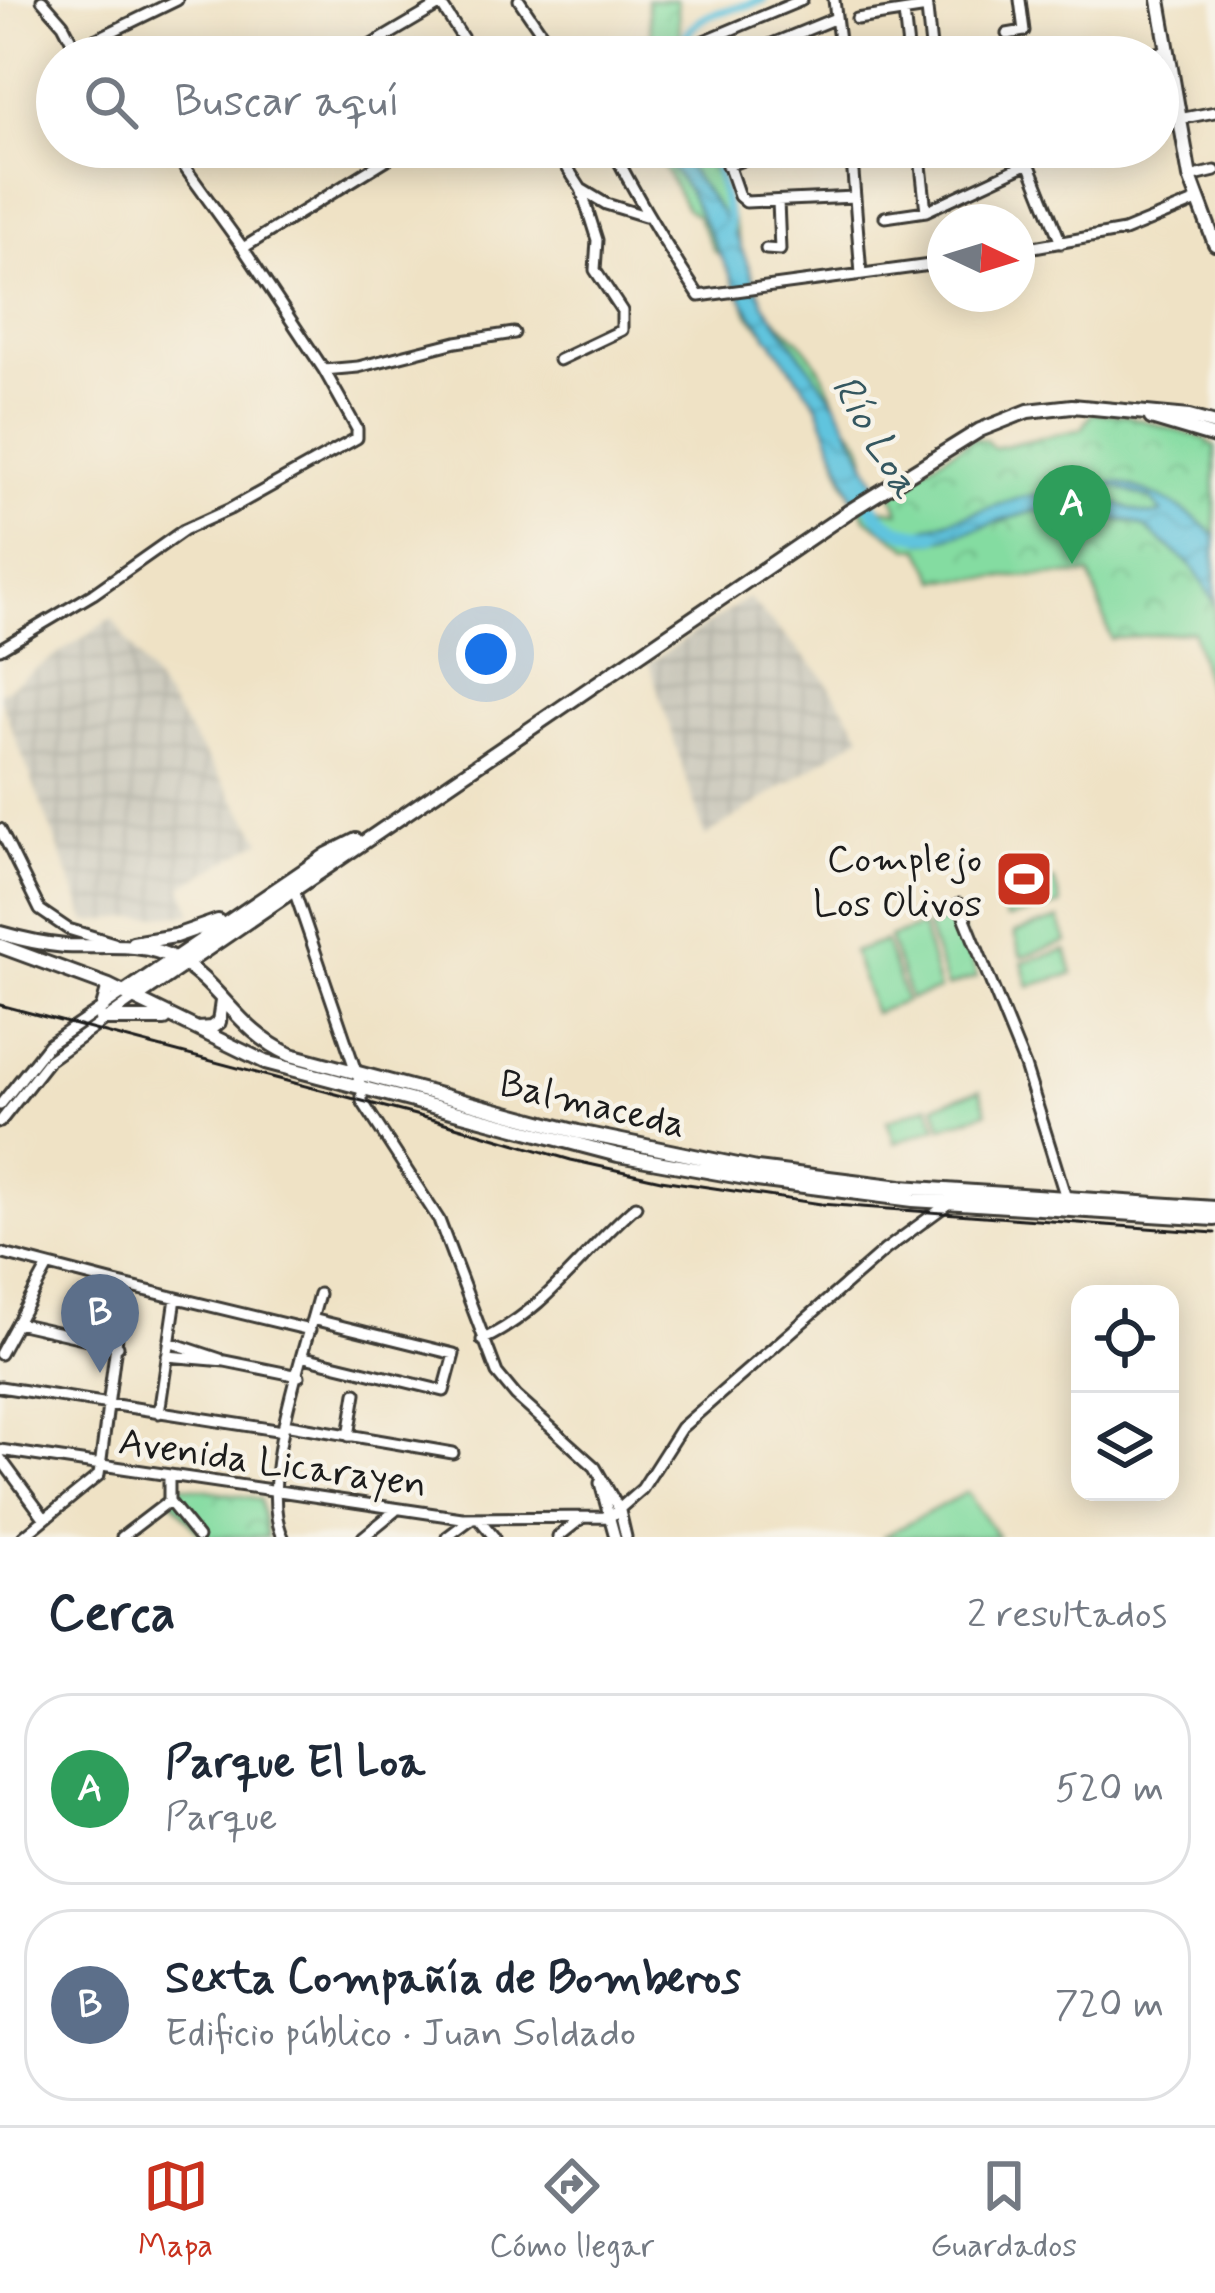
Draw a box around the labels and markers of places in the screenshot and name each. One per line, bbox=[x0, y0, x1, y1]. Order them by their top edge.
pin: A bbox=[1033, 465, 1111, 564]
place label: Complejo Los Olivos bbox=[813, 835, 982, 931]
sports icon: Complejo Los Olivos bbox=[993, 848, 1055, 910]
pin: B bbox=[61, 1274, 139, 1373]

